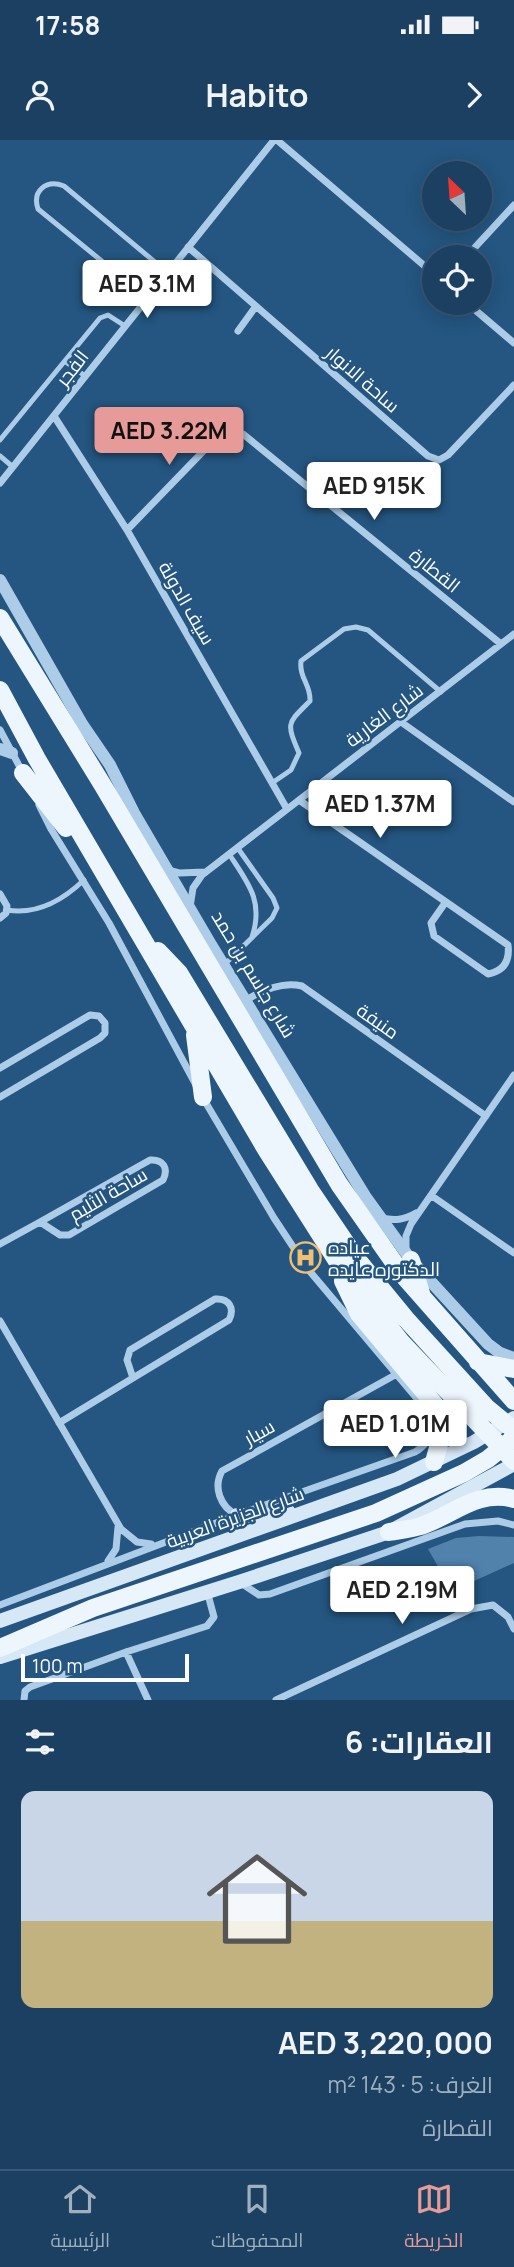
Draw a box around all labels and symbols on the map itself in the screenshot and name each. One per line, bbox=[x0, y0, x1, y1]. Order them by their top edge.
north arrow bbox=[422, 161, 492, 231]
pin: AED 3.1M bbox=[75, 260, 219, 320]
street label: ساحة الانوار bbox=[320, 339, 406, 418]
street label: الفجر bbox=[49, 344, 94, 392]
pin: AED 3.22M bbox=[89, 408, 249, 467]
pin: AED 915K bbox=[302, 462, 446, 522]
street label: القطارة bbox=[404, 542, 466, 598]
street label: سيف الدولة bbox=[153, 557, 221, 649]
street label: شارع الغارية bbox=[340, 677, 429, 754]
pin: AED 1.37M bbox=[300, 780, 460, 840]
street label: شارع جاسم بن حمد bbox=[205, 905, 302, 1043]
street label: منيفة bbox=[351, 997, 405, 1045]
street label: ساحة الثليم bbox=[64, 1161, 152, 1228]
place label: عياده الدكتوره عايده bbox=[328, 1234, 440, 1282]
hospital icon: عياده الدكتوره عايده bbox=[288, 1241, 322, 1275]
pin: AED 1.01M bbox=[315, 1400, 475, 1460]
street label: سيار bbox=[238, 1413, 279, 1452]
street label: شارع الجزيرة العربية bbox=[162, 1480, 308, 1555]
pin: AED 2.19M bbox=[322, 1566, 482, 1626]
scale bar bbox=[21, 1651, 189, 1683]

